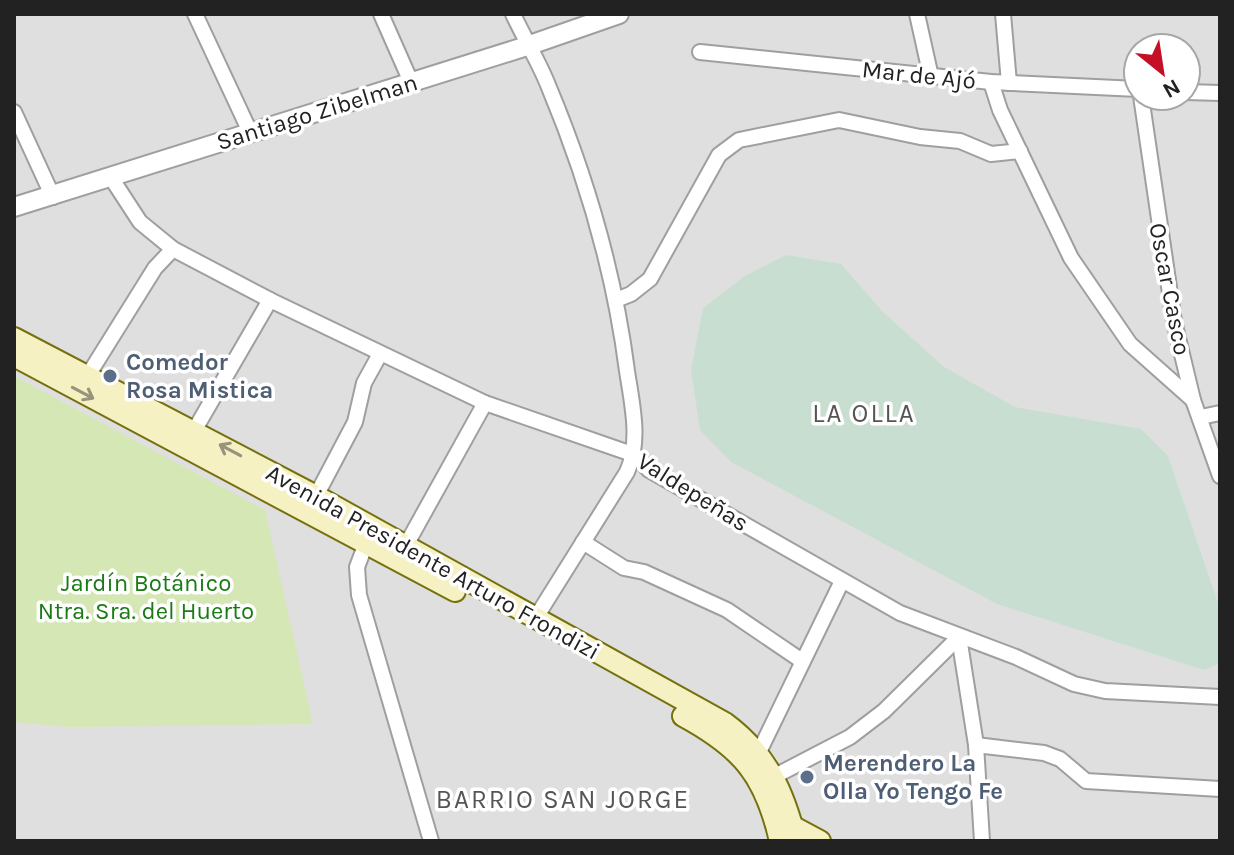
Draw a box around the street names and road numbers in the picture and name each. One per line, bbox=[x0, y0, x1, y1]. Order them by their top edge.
street label: Mar de Ajó bbox=[861, 55, 977, 95]
street label: Santiago Zibelman bbox=[213, 68, 421, 156]
street label: Oscar Casco bbox=[1143, 220, 1197, 358]
street label: Valdepeñas bbox=[632, 447, 754, 537]
street label: Avenida Presidente Arturo Frondizi bbox=[261, 458, 605, 666]

